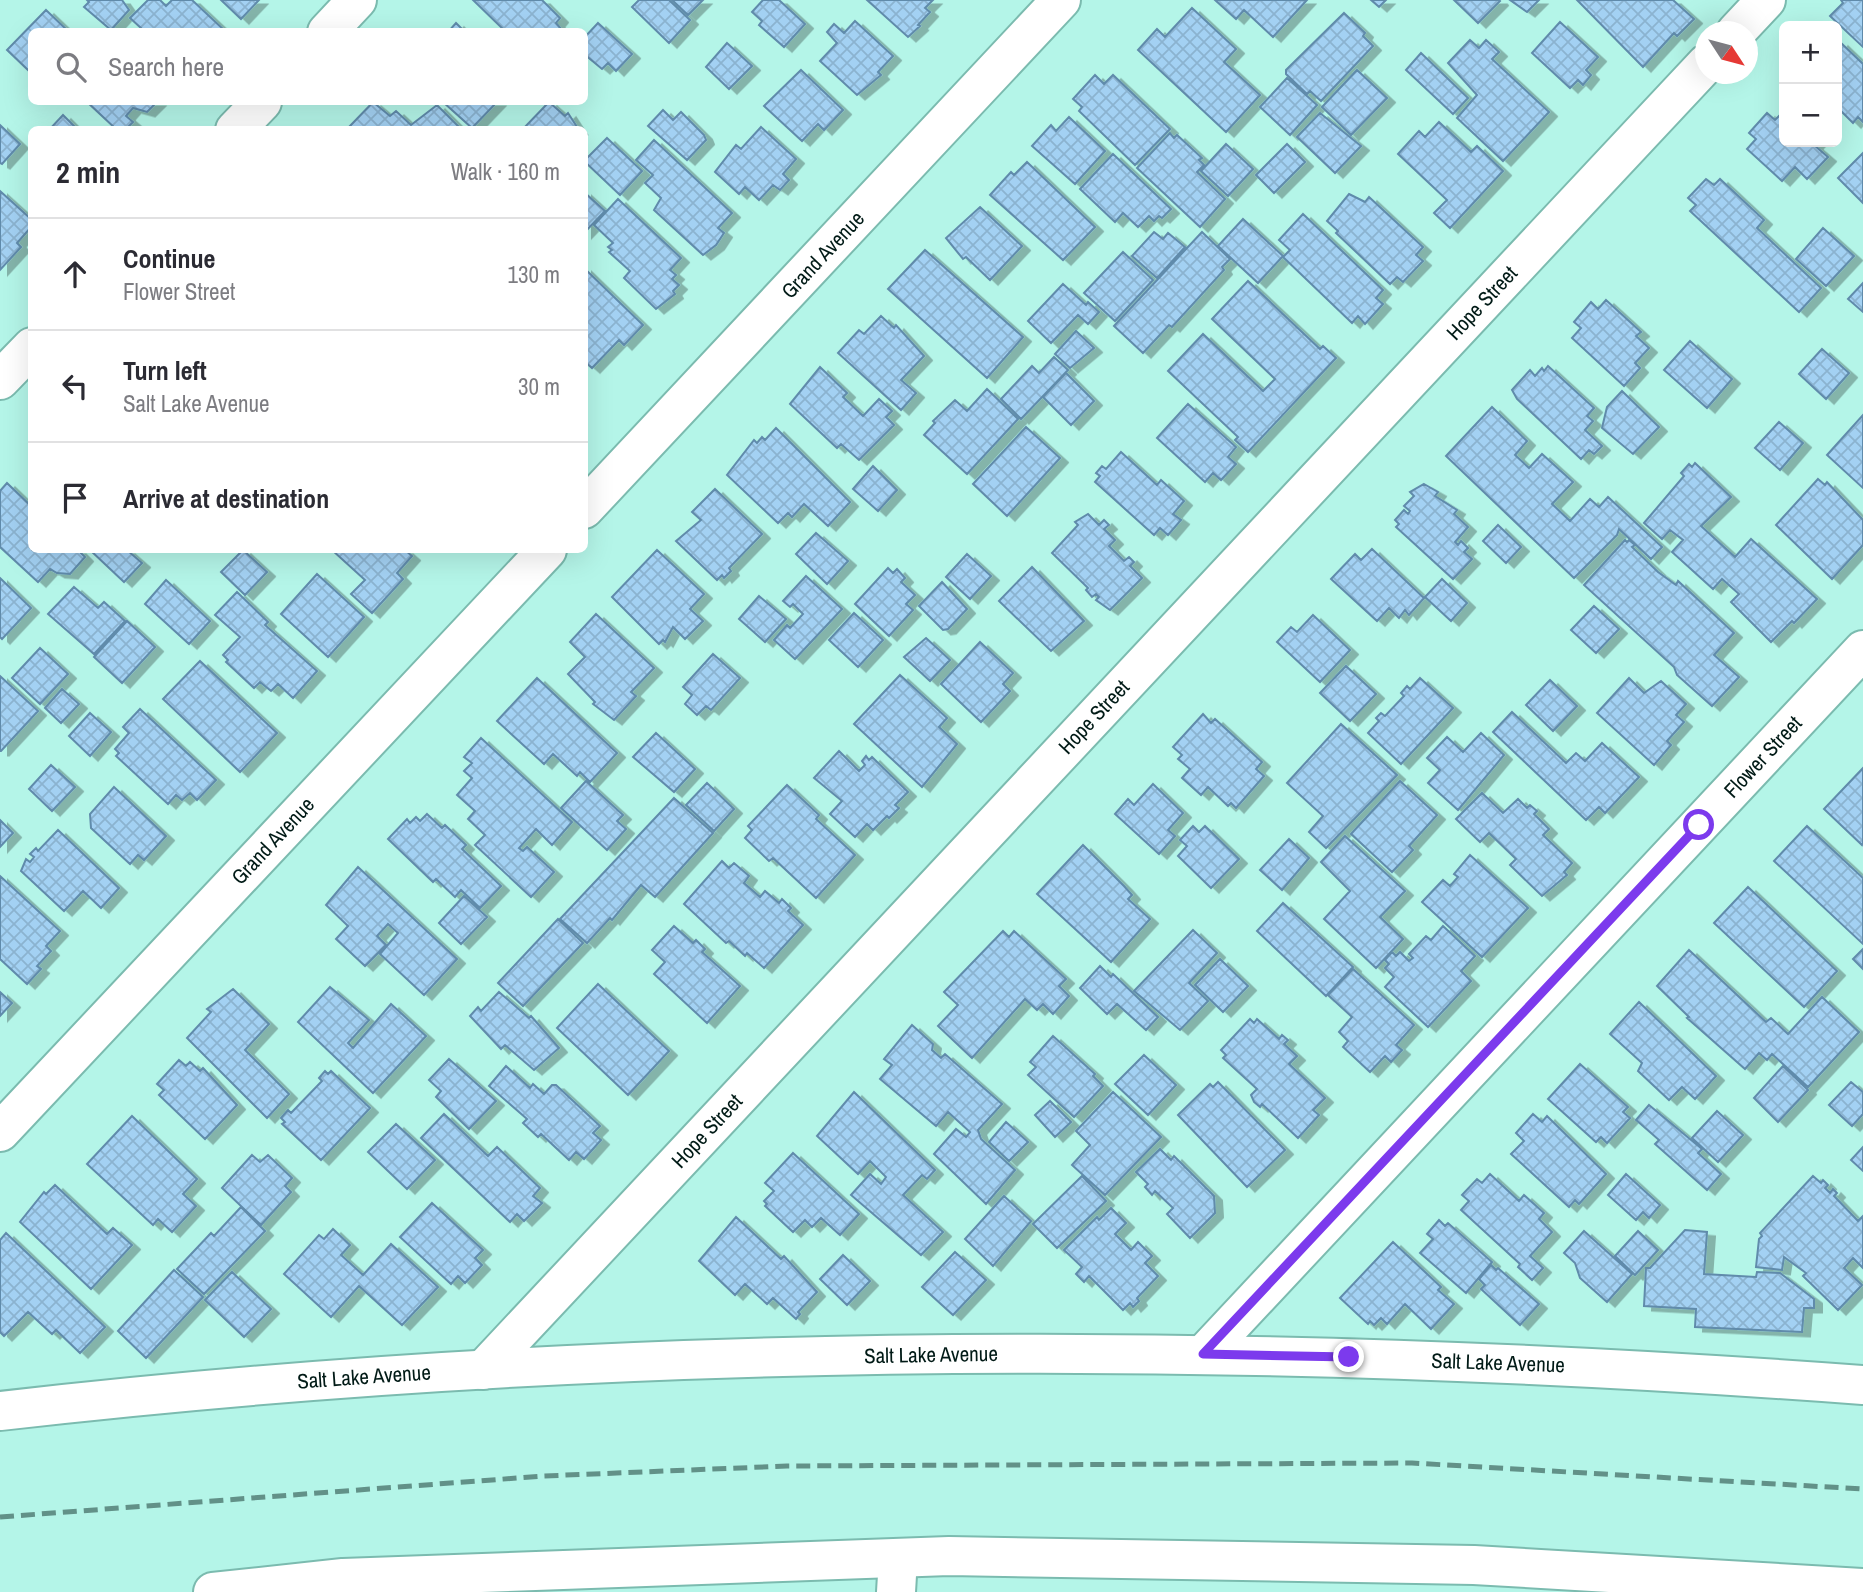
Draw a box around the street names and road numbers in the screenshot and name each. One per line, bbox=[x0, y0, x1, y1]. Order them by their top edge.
street label: Grand Avenue bbox=[775, 205, 871, 305]
street label: Hope Street bbox=[1440, 259, 1524, 346]
street label: Hope Street bbox=[1052, 673, 1136, 760]
street label: Flower Street bbox=[1717, 709, 1808, 804]
street label: Grand Avenue bbox=[225, 791, 321, 891]
street label: Hope Street bbox=[665, 1087, 749, 1174]
street label: Salt Lake Avenue bbox=[864, 1339, 998, 1370]
street label: Salt Lake Avenue bbox=[1431, 1346, 1565, 1379]
street label: Salt Lake Avenue bbox=[296, 1357, 432, 1396]

